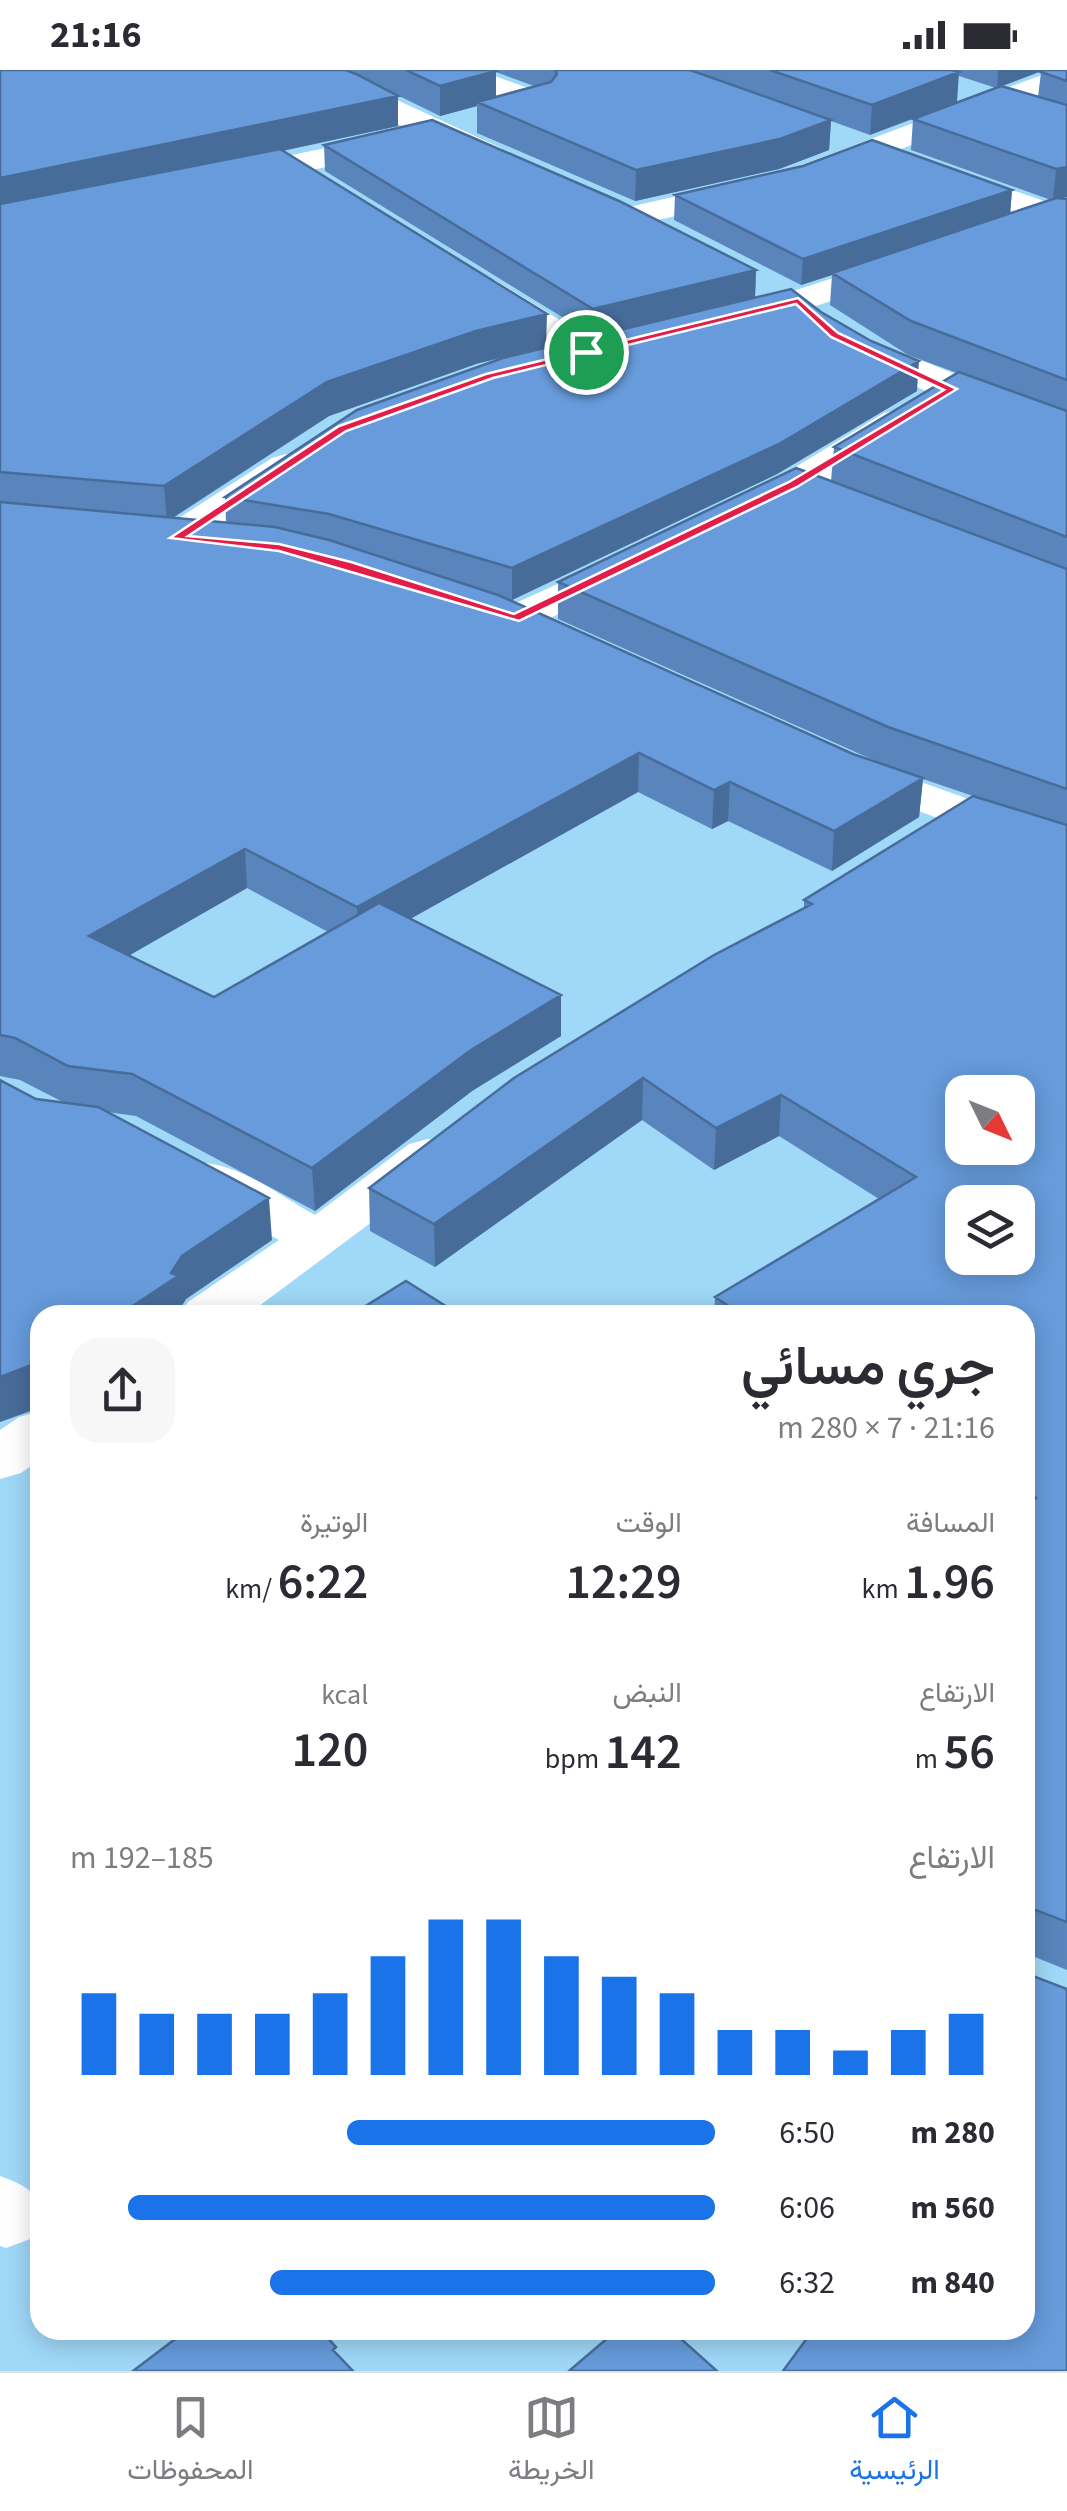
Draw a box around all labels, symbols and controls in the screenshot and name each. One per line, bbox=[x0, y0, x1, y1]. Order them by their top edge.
text: 21:16 bbox=[50, 8, 142, 62]
pin bbox=[544, 310, 629, 395]
icon: arrive bbox=[559, 325, 614, 380]
north arrow bbox=[945, 1075, 1035, 1165]
map controls bbox=[945, 1075, 1035, 1275]
button: layers bbox=[945, 1185, 1035, 1275]
text: جري مسائي bbox=[741, 1328, 995, 1406]
button: share bbox=[70, 1338, 175, 1443]
text: 21:16 · 7 × 280 m bbox=[777, 1405, 995, 1451]
text: الوتيرة bbox=[300, 1503, 368, 1543]
text: الوقت bbox=[616, 1503, 682, 1543]
text: المسافة bbox=[906, 1503, 995, 1543]
text: 6:22 bbox=[278, 1547, 368, 1618]
text: 12:29 bbox=[565, 1547, 682, 1618]
text: 1.96 bbox=[904, 1547, 995, 1618]
text: /km bbox=[225, 1569, 278, 1609]
text: km bbox=[862, 1569, 904, 1609]
text: النبض bbox=[612, 1673, 682, 1713]
text: الارتفاع bbox=[919, 1673, 995, 1713]
text: kcal bbox=[321, 1675, 368, 1715]
text: 120 bbox=[291, 1715, 368, 1786]
text: 142 bbox=[605, 1717, 682, 1788]
text: 56 bbox=[944, 1717, 995, 1788]
text: bpm bbox=[545, 1739, 605, 1779]
text: m bbox=[915, 1739, 944, 1779]
text: 185–192 m bbox=[70, 1835, 214, 1881]
text: الارتفاع bbox=[908, 1835, 995, 1881]
text: 6:50 bbox=[779, 2110, 835, 2156]
text: 280 m bbox=[910, 2110, 995, 2156]
text: 6:06 bbox=[779, 2185, 835, 2231]
text: 560 m bbox=[910, 2185, 995, 2231]
text: 6:32 bbox=[779, 2260, 835, 2306]
text: 840 m bbox=[910, 2260, 995, 2306]
tab: المحفوظات bbox=[127, 2390, 253, 2494]
tab: الخريطة bbox=[508, 2390, 595, 2494]
tab: الرئيسية bbox=[849, 2390, 940, 2494]

